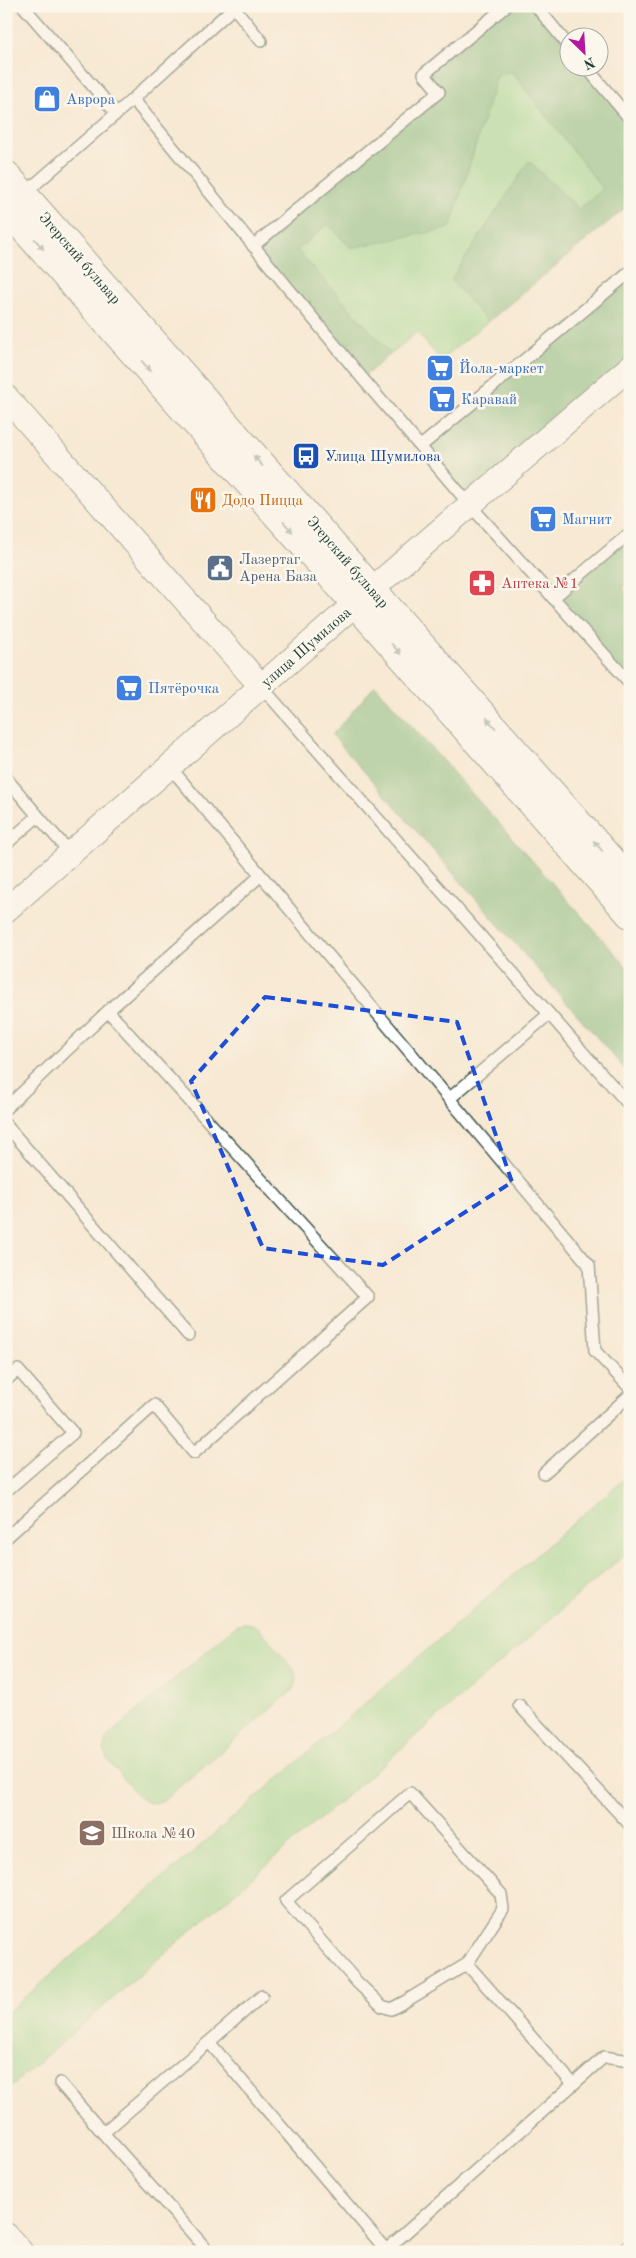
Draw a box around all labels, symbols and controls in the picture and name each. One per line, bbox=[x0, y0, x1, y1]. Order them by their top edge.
north arrow bbox=[558, 28, 608, 78]
text: N bbox=[581, 54, 597, 72]
shop icon: Аврора bbox=[32, 84, 62, 114]
place label: Аврора bbox=[66, 93, 116, 108]
street label: Эгерский бульвар bbox=[35, 210, 123, 308]
one-way arrow bbox=[33, 238, 44, 251]
supermarket icon: Йола-маркет bbox=[425, 353, 455, 383]
place label: Йола-маркет bbox=[459, 358, 544, 377]
one-way arrow bbox=[140, 360, 152, 372]
supermarket icon: Каравай bbox=[427, 384, 457, 414]
place label: Каравай bbox=[461, 393, 517, 408]
bus stop icon: Улица Шумилова bbox=[291, 441, 321, 471]
place label: Улица Шумилова bbox=[325, 450, 441, 465]
one-way arrow bbox=[253, 455, 264, 468]
restaurant icon: Додо Пицца bbox=[188, 485, 218, 515]
place label: Додо Пицца bbox=[222, 494, 303, 509]
supermarket icon: Магнит bbox=[528, 504, 558, 534]
place label: Магнит bbox=[562, 513, 612, 528]
street label: Эгерский бульвар bbox=[303, 514, 391, 612]
one-way arrow bbox=[283, 521, 294, 534]
public building icon: Лазертаг Арена База bbox=[205, 553, 235, 583]
place label: Лазертаг Арена База bbox=[239, 553, 318, 585]
pharmacy icon: Аптека №1 bbox=[467, 568, 497, 598]
place label: Аптека №1 bbox=[501, 577, 579, 592]
street label: улица Шумилова bbox=[259, 605, 355, 691]
one-way arrow bbox=[390, 643, 401, 655]
supermarket icon: Пятёрочка bbox=[114, 673, 144, 703]
place label: Пятёрочка bbox=[148, 682, 220, 697]
one-way arrow bbox=[485, 717, 496, 730]
one-way arrow bbox=[592, 839, 603, 852]
school or university icon: Школа №40 bbox=[77, 1818, 107, 1848]
place label: Школа №40 bbox=[111, 1827, 195, 1842]

